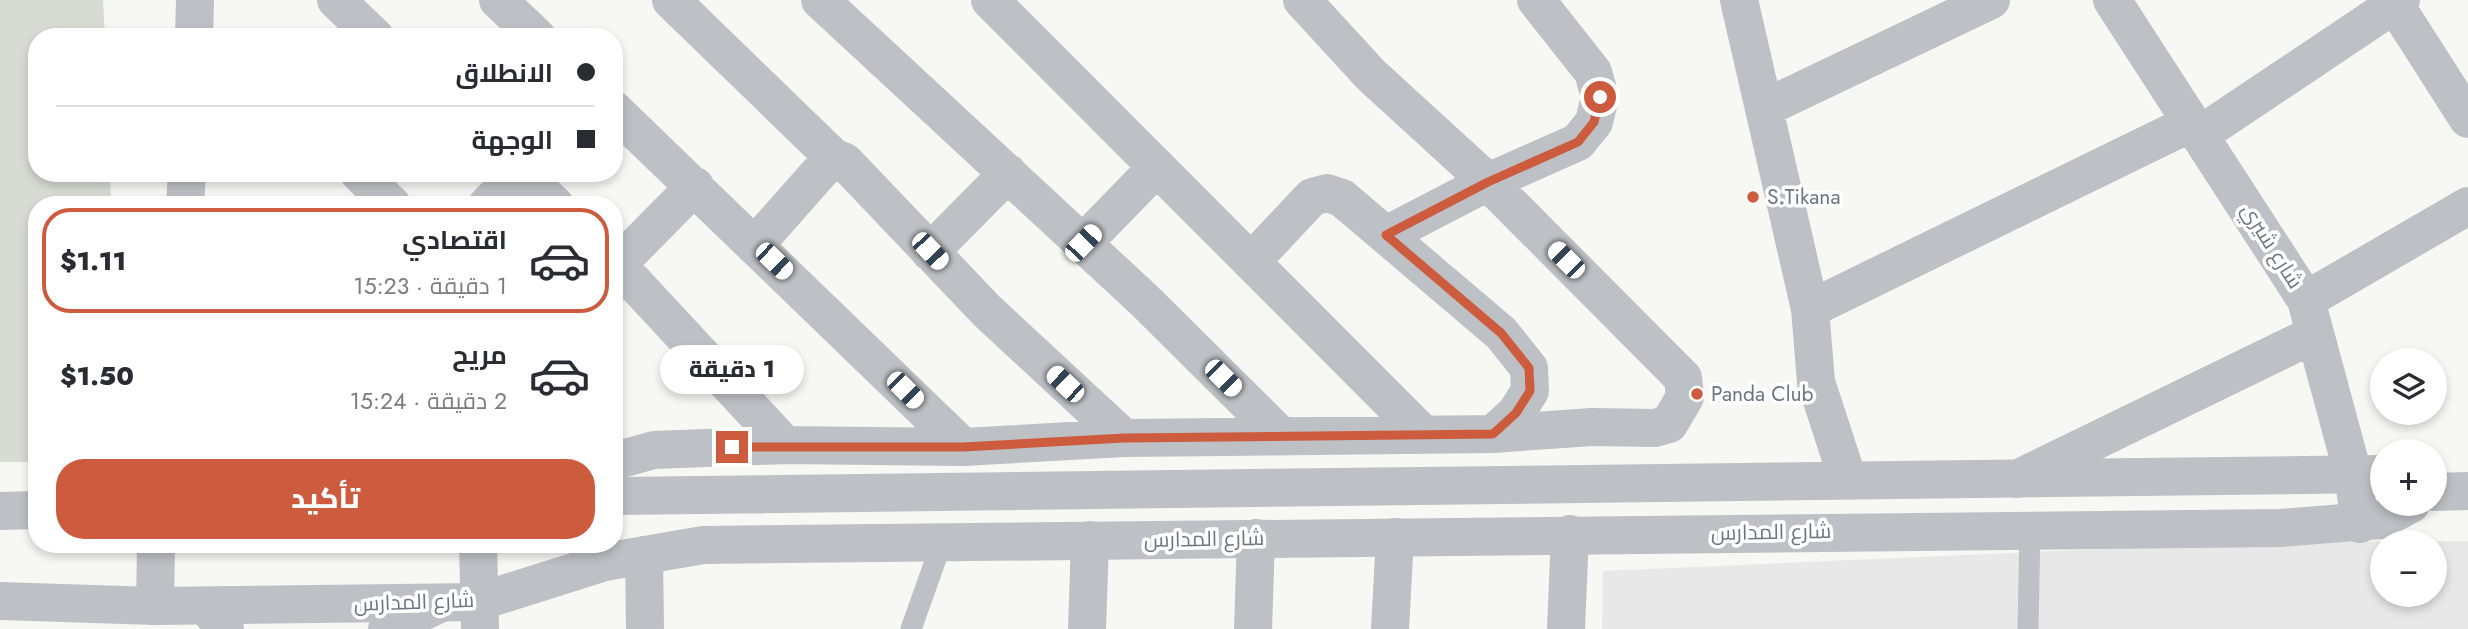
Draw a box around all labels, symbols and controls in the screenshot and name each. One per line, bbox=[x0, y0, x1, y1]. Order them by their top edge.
text: الانطلاق bbox=[455, 54, 553, 92]
route start bbox=[1584, 81, 1616, 113]
text: الوجهة bbox=[472, 121, 553, 159]
place label: S.Tikana bbox=[1767, 182, 1841, 212]
marker: S.Tikana bbox=[1745, 189, 1761, 205]
street label: شارع شيري bbox=[2233, 197, 2310, 295]
text: اقتصادي bbox=[402, 221, 507, 259]
car bbox=[1061, 221, 1106, 265]
car bbox=[908, 228, 953, 274]
icon: car bbox=[528, 229, 591, 292]
car bbox=[1544, 238, 1589, 282]
car bbox=[752, 239, 797, 283]
text: $1.11 bbox=[60, 242, 126, 280]
text: 1 دقيقة · 15:23 bbox=[353, 269, 507, 303]
text: مريح bbox=[452, 336, 507, 374]
icon: car bbox=[528, 344, 591, 407]
callout: 1 دقيقة bbox=[660, 346, 804, 394]
map controls bbox=[2370, 348, 2447, 607]
button: layers bbox=[2370, 348, 2447, 425]
text: 1 دقيقة bbox=[689, 352, 775, 386]
car bbox=[1201, 356, 1246, 400]
text: $1.50 bbox=[60, 357, 134, 395]
car bbox=[1043, 362, 1088, 406]
car bbox=[883, 368, 928, 412]
place label: Panda Club bbox=[1711, 379, 1814, 409]
text: 2 دقيقة · 15:24 bbox=[350, 384, 507, 418]
marker: Panda Club bbox=[1689, 386, 1705, 402]
route end bbox=[716, 431, 748, 463]
button: + bbox=[2370, 439, 2447, 516]
button: تأكيد bbox=[56, 459, 595, 539]
street label: شارع المدارس bbox=[1711, 516, 1831, 548]
street label: شارع المدارس bbox=[1144, 523, 1264, 555]
button: − bbox=[2370, 530, 2447, 607]
street label: شارع المدارس bbox=[353, 585, 475, 619]

